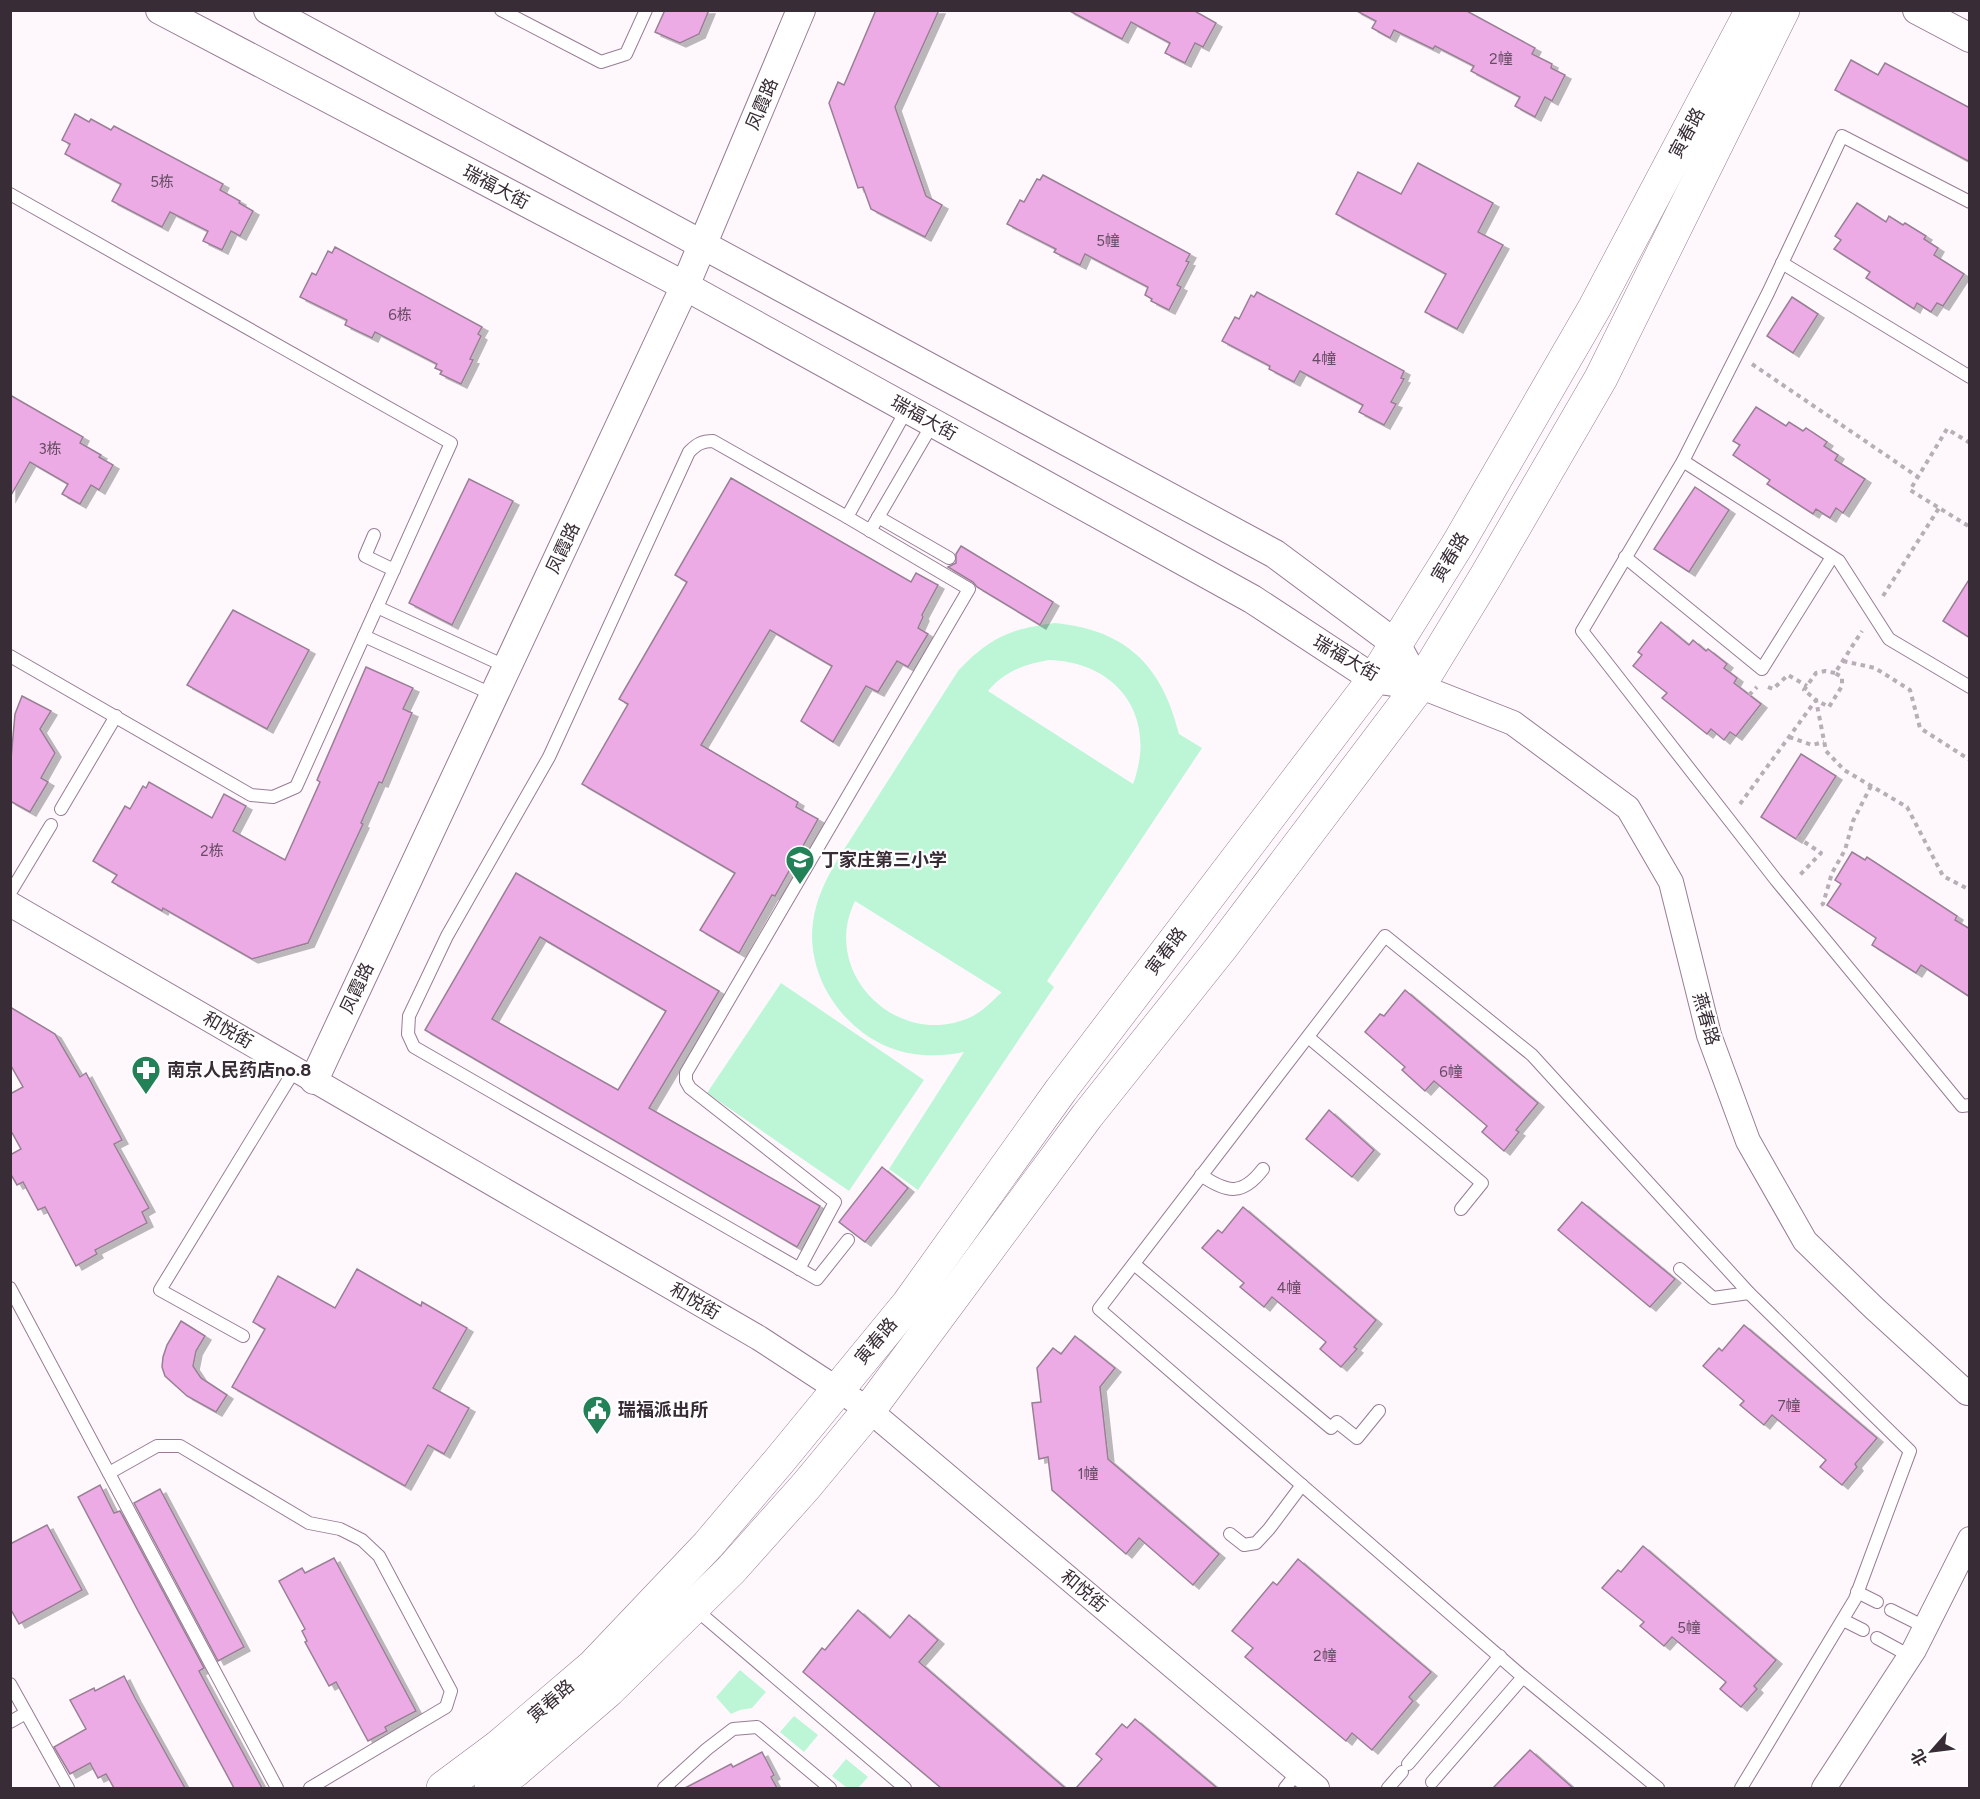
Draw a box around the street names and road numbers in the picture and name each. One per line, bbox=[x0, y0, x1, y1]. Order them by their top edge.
street label: 凤霞路 bbox=[741, 75, 783, 133]
street label: 寅春路 bbox=[1665, 104, 1709, 162]
street label: 瑞福大街 bbox=[459, 160, 533, 214]
street label: 瑞福大街 bbox=[887, 391, 961, 445]
street label: 凤霞路 bbox=[542, 519, 584, 577]
street label: 寅春路 bbox=[1427, 528, 1473, 586]
street label: 瑞福大街 bbox=[1309, 630, 1383, 686]
street label: 寅春路 bbox=[1141, 923, 1191, 979]
street label: 凤霞路 bbox=[336, 959, 378, 1017]
street label: 燕春路 bbox=[1688, 990, 1724, 1048]
street label: 和悦街 bbox=[199, 1007, 257, 1053]
street label: 和悦街 bbox=[666, 1278, 724, 1324]
street label: 寅春路 bbox=[850, 1313, 902, 1369]
street label: 和悦街 bbox=[1056, 1565, 1112, 1617]
street label: 寅春路 bbox=[523, 1675, 579, 1727]

